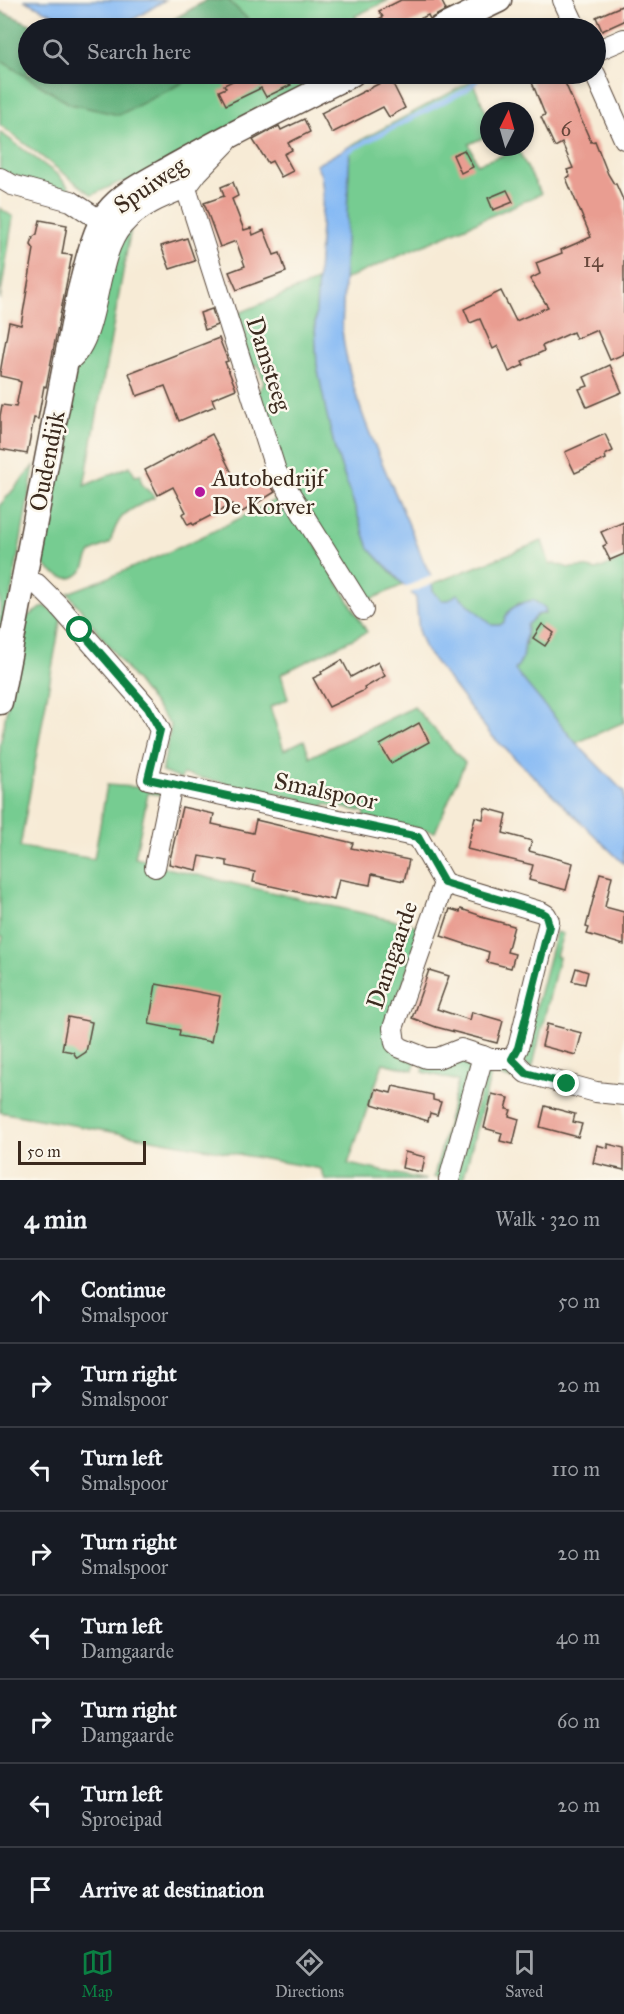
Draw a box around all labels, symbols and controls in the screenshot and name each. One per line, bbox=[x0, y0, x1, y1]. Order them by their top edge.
search box bbox=[18, 18, 606, 84]
icon: search bbox=[39, 35, 72, 68]
text: Search here bbox=[87, 38, 191, 65]
north arrow bbox=[480, 102, 534, 156]
house number: 6 bbox=[561, 116, 573, 142]
street label: Spuiweg bbox=[108, 149, 193, 220]
house number: 14 bbox=[583, 247, 604, 273]
street label: Damsteeg bbox=[240, 313, 299, 416]
street label: Oudendijk bbox=[23, 407, 72, 514]
place label: Autobedrijf De Korver bbox=[211, 463, 329, 521]
marker: Autobedrijf De Korver bbox=[193, 485, 207, 499]
route start bbox=[66, 616, 92, 642]
street label: Smalspoor bbox=[272, 765, 380, 817]
street label: Damgaarde bbox=[360, 897, 424, 1013]
route end bbox=[553, 1070, 579, 1096]
scale bar bbox=[18, 1138, 146, 1166]
text: 50 m bbox=[27, 1142, 61, 1161]
text: 4 min bbox=[24, 1203, 87, 1235]
text: Walk · 320 m bbox=[495, 1207, 600, 1231]
text: Continue bbox=[81, 1276, 166, 1303]
icon: ahead bbox=[24, 1285, 57, 1318]
text: 50 m bbox=[558, 1289, 600, 1313]
text: Smalspoor bbox=[81, 1303, 168, 1327]
text: Turn right bbox=[81, 1360, 177, 1387]
icon: right bbox=[24, 1369, 57, 1402]
text: 20 m bbox=[557, 1373, 600, 1397]
text: Smalspoor bbox=[81, 1387, 168, 1411]
text: Turn left bbox=[81, 1444, 163, 1471]
icon: left bbox=[24, 1453, 57, 1486]
text: 110 m bbox=[552, 1457, 600, 1481]
text: Smalspoor bbox=[81, 1471, 168, 1495]
text: Turn right bbox=[81, 1528, 177, 1555]
icon: right bbox=[24, 1537, 57, 1570]
text: 20 m bbox=[557, 1541, 600, 1565]
text: Smalspoor bbox=[81, 1555, 168, 1579]
text: Turn left bbox=[81, 1612, 163, 1639]
icon: left bbox=[24, 1621, 57, 1654]
text: 40 m bbox=[556, 1625, 600, 1649]
text: Damgaarde bbox=[81, 1639, 174, 1663]
text: Turn right bbox=[81, 1696, 177, 1723]
icon: right bbox=[24, 1705, 57, 1738]
text: 60 m bbox=[557, 1709, 600, 1733]
text: Damgaarde bbox=[81, 1723, 174, 1747]
text: Turn left bbox=[81, 1780, 163, 1807]
icon: left bbox=[24, 1789, 57, 1822]
text: 20 m bbox=[557, 1793, 600, 1817]
text: Sproeipad bbox=[81, 1807, 162, 1831]
icon: arrive bbox=[24, 1873, 57, 1906]
text: Arrive at destination bbox=[81, 1876, 264, 1903]
tab: Map bbox=[81, 1946, 114, 2001]
tab: Directions bbox=[275, 1946, 344, 2001]
tab: Saved bbox=[505, 1946, 543, 2001]

